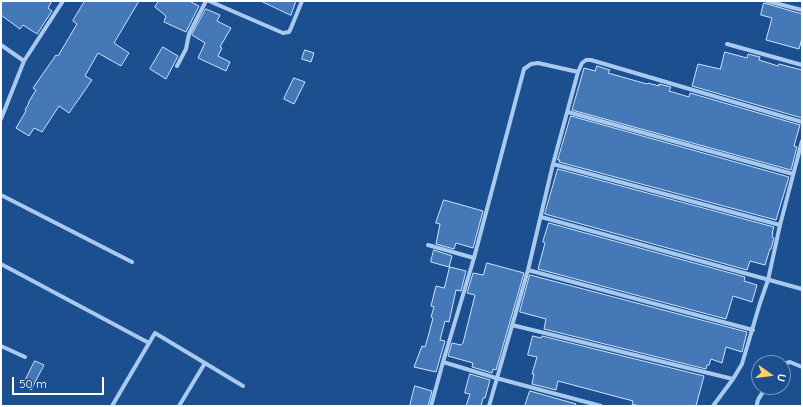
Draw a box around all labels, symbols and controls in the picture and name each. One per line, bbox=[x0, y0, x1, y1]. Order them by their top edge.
north arrow bbox=[751, 355, 791, 395]
scale bar bbox=[14, 369, 106, 395]
text: U bbox=[774, 372, 789, 383]
text: 50 m bbox=[19, 376, 47, 391]

